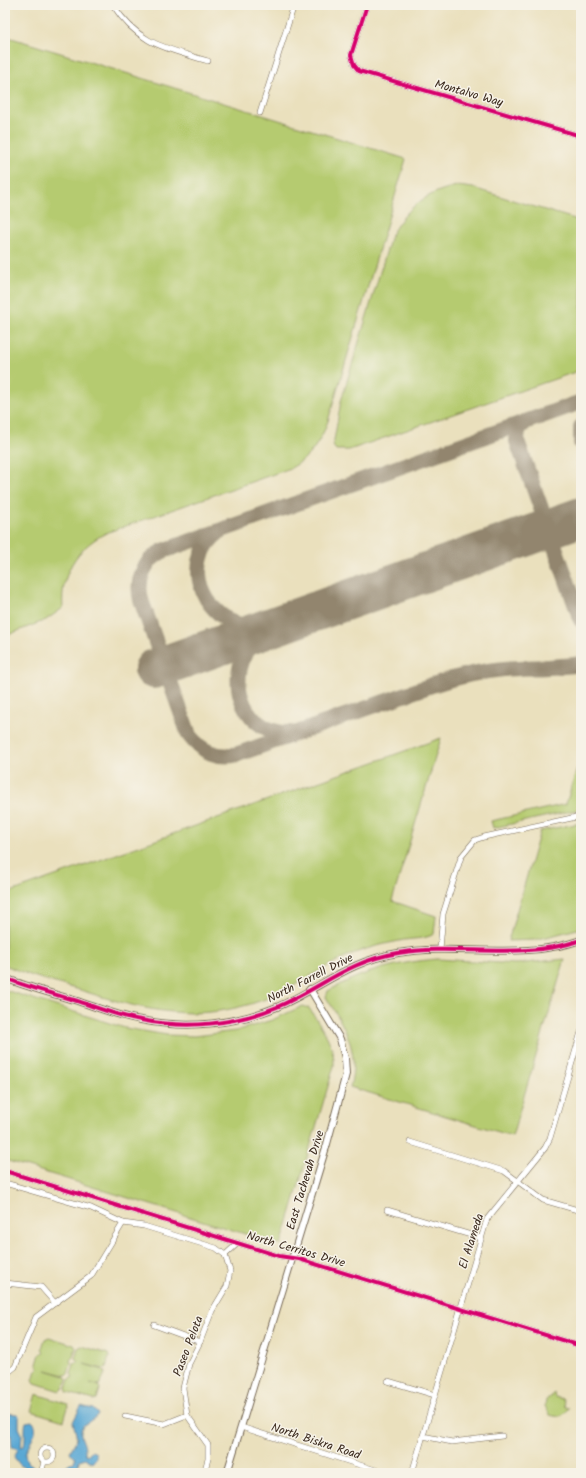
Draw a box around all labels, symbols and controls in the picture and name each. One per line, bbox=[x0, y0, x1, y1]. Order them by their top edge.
street label: Montalvo Way bbox=[432, 75, 506, 112]
street label: North Farrell Drive bbox=[264, 948, 357, 1008]
street label: East Tachevah Drive bbox=[281, 1127, 330, 1232]
street label: El Alameda bbox=[454, 1211, 489, 1271]
street label: North Cerritos Drive bbox=[244, 1226, 348, 1273]
street label: Paseo Pelota bbox=[168, 1313, 209, 1379]
street label: North Biskra Road bbox=[269, 1418, 364, 1465]

